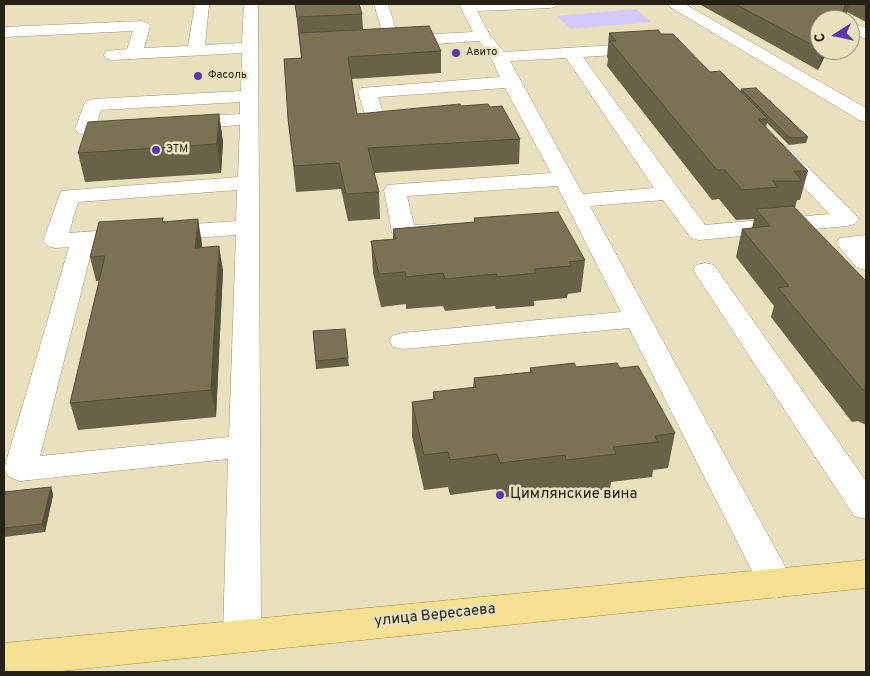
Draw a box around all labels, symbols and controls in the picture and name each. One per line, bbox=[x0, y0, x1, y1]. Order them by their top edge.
north arrow bbox=[810, 10, 860, 60]
text: С bbox=[812, 32, 830, 43]
place label: Авито bbox=[466, 46, 497, 60]
marker: Авито bbox=[450, 47, 462, 59]
place label: Фасоль bbox=[208, 69, 247, 83]
marker: Фасоль bbox=[192, 70, 204, 82]
place label: ЭТМ bbox=[166, 143, 188, 157]
marker: ЭТМ bbox=[150, 144, 162, 156]
place label: Цимлянские вина bbox=[510, 486, 637, 504]
marker: Цимлянские вина bbox=[494, 489, 506, 501]
street label: улица Вересаева bbox=[374, 601, 496, 631]

